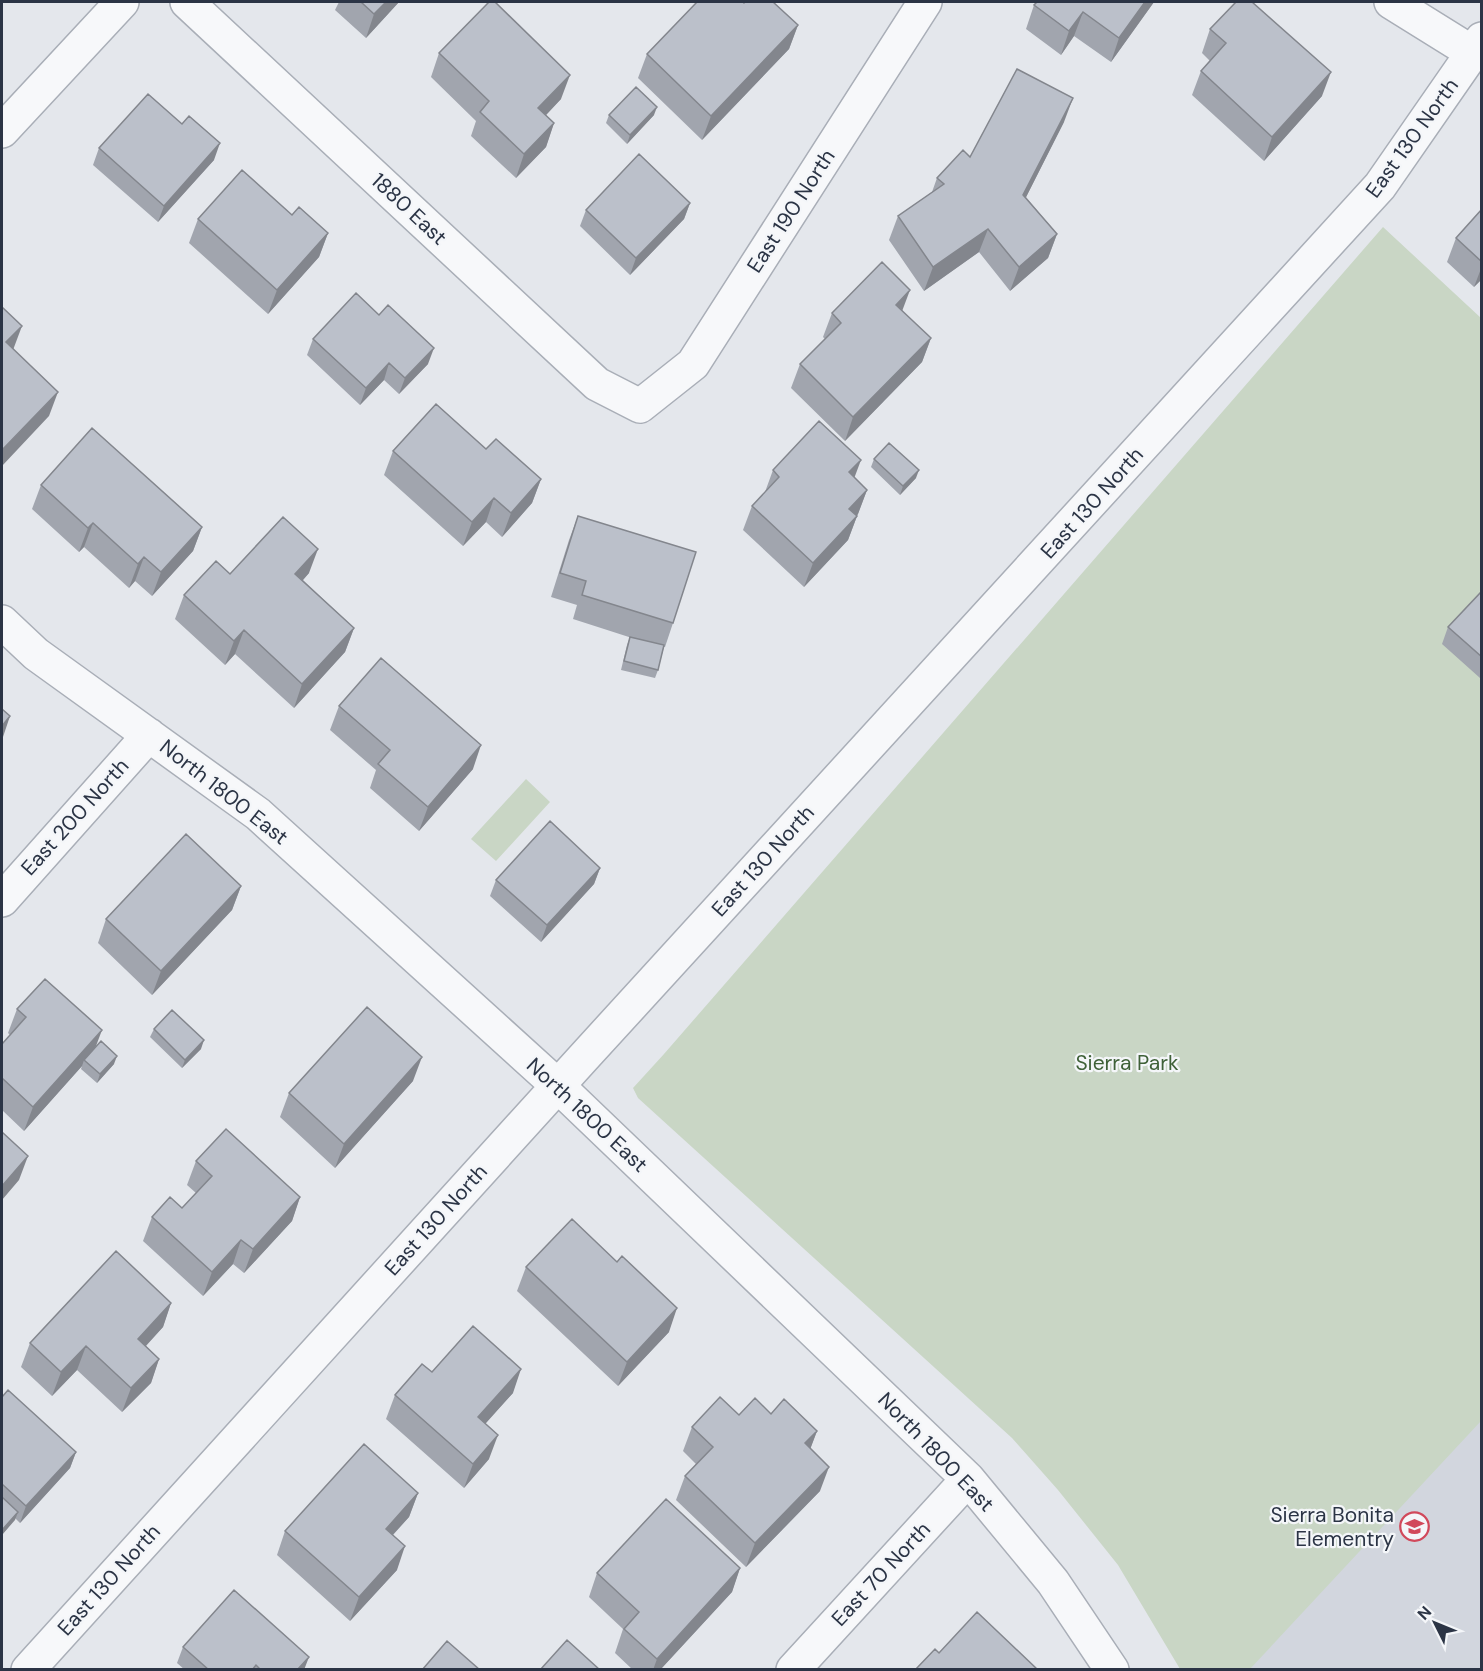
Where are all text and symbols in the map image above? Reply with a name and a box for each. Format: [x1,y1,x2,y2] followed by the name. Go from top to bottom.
[1359,73,1465,203] street label: East 130 North
[741,144,841,278] street label: East 190 North
[365,167,453,251] street label: 1880 East
[1034,441,1150,565] street label: East 130 North
[154,733,294,851] street label: North 1800 East
[15,752,135,882] street label: East 200 North
[705,799,821,923] street label: East 130 North
[1075,1049,1179,1077] park label: Sierra Park
[520,1052,654,1178] street label: North 1800 East
[378,1158,494,1282] street label: East 130 North
[872,1386,1000,1518] street label: North 1800 East
[1270,1501,1394,1553] place label: Sierra Bonita Elementry
[1399,1511,1431,1543] school or university icon: Sierra Bonita Elementry
[825,1516,937,1632] street label: East 70 North
[51,1518,167,1642] street label: East 130 North
[1405,1593,1465,1653] north arrow
[1413,1602,1436,1625] text: N

